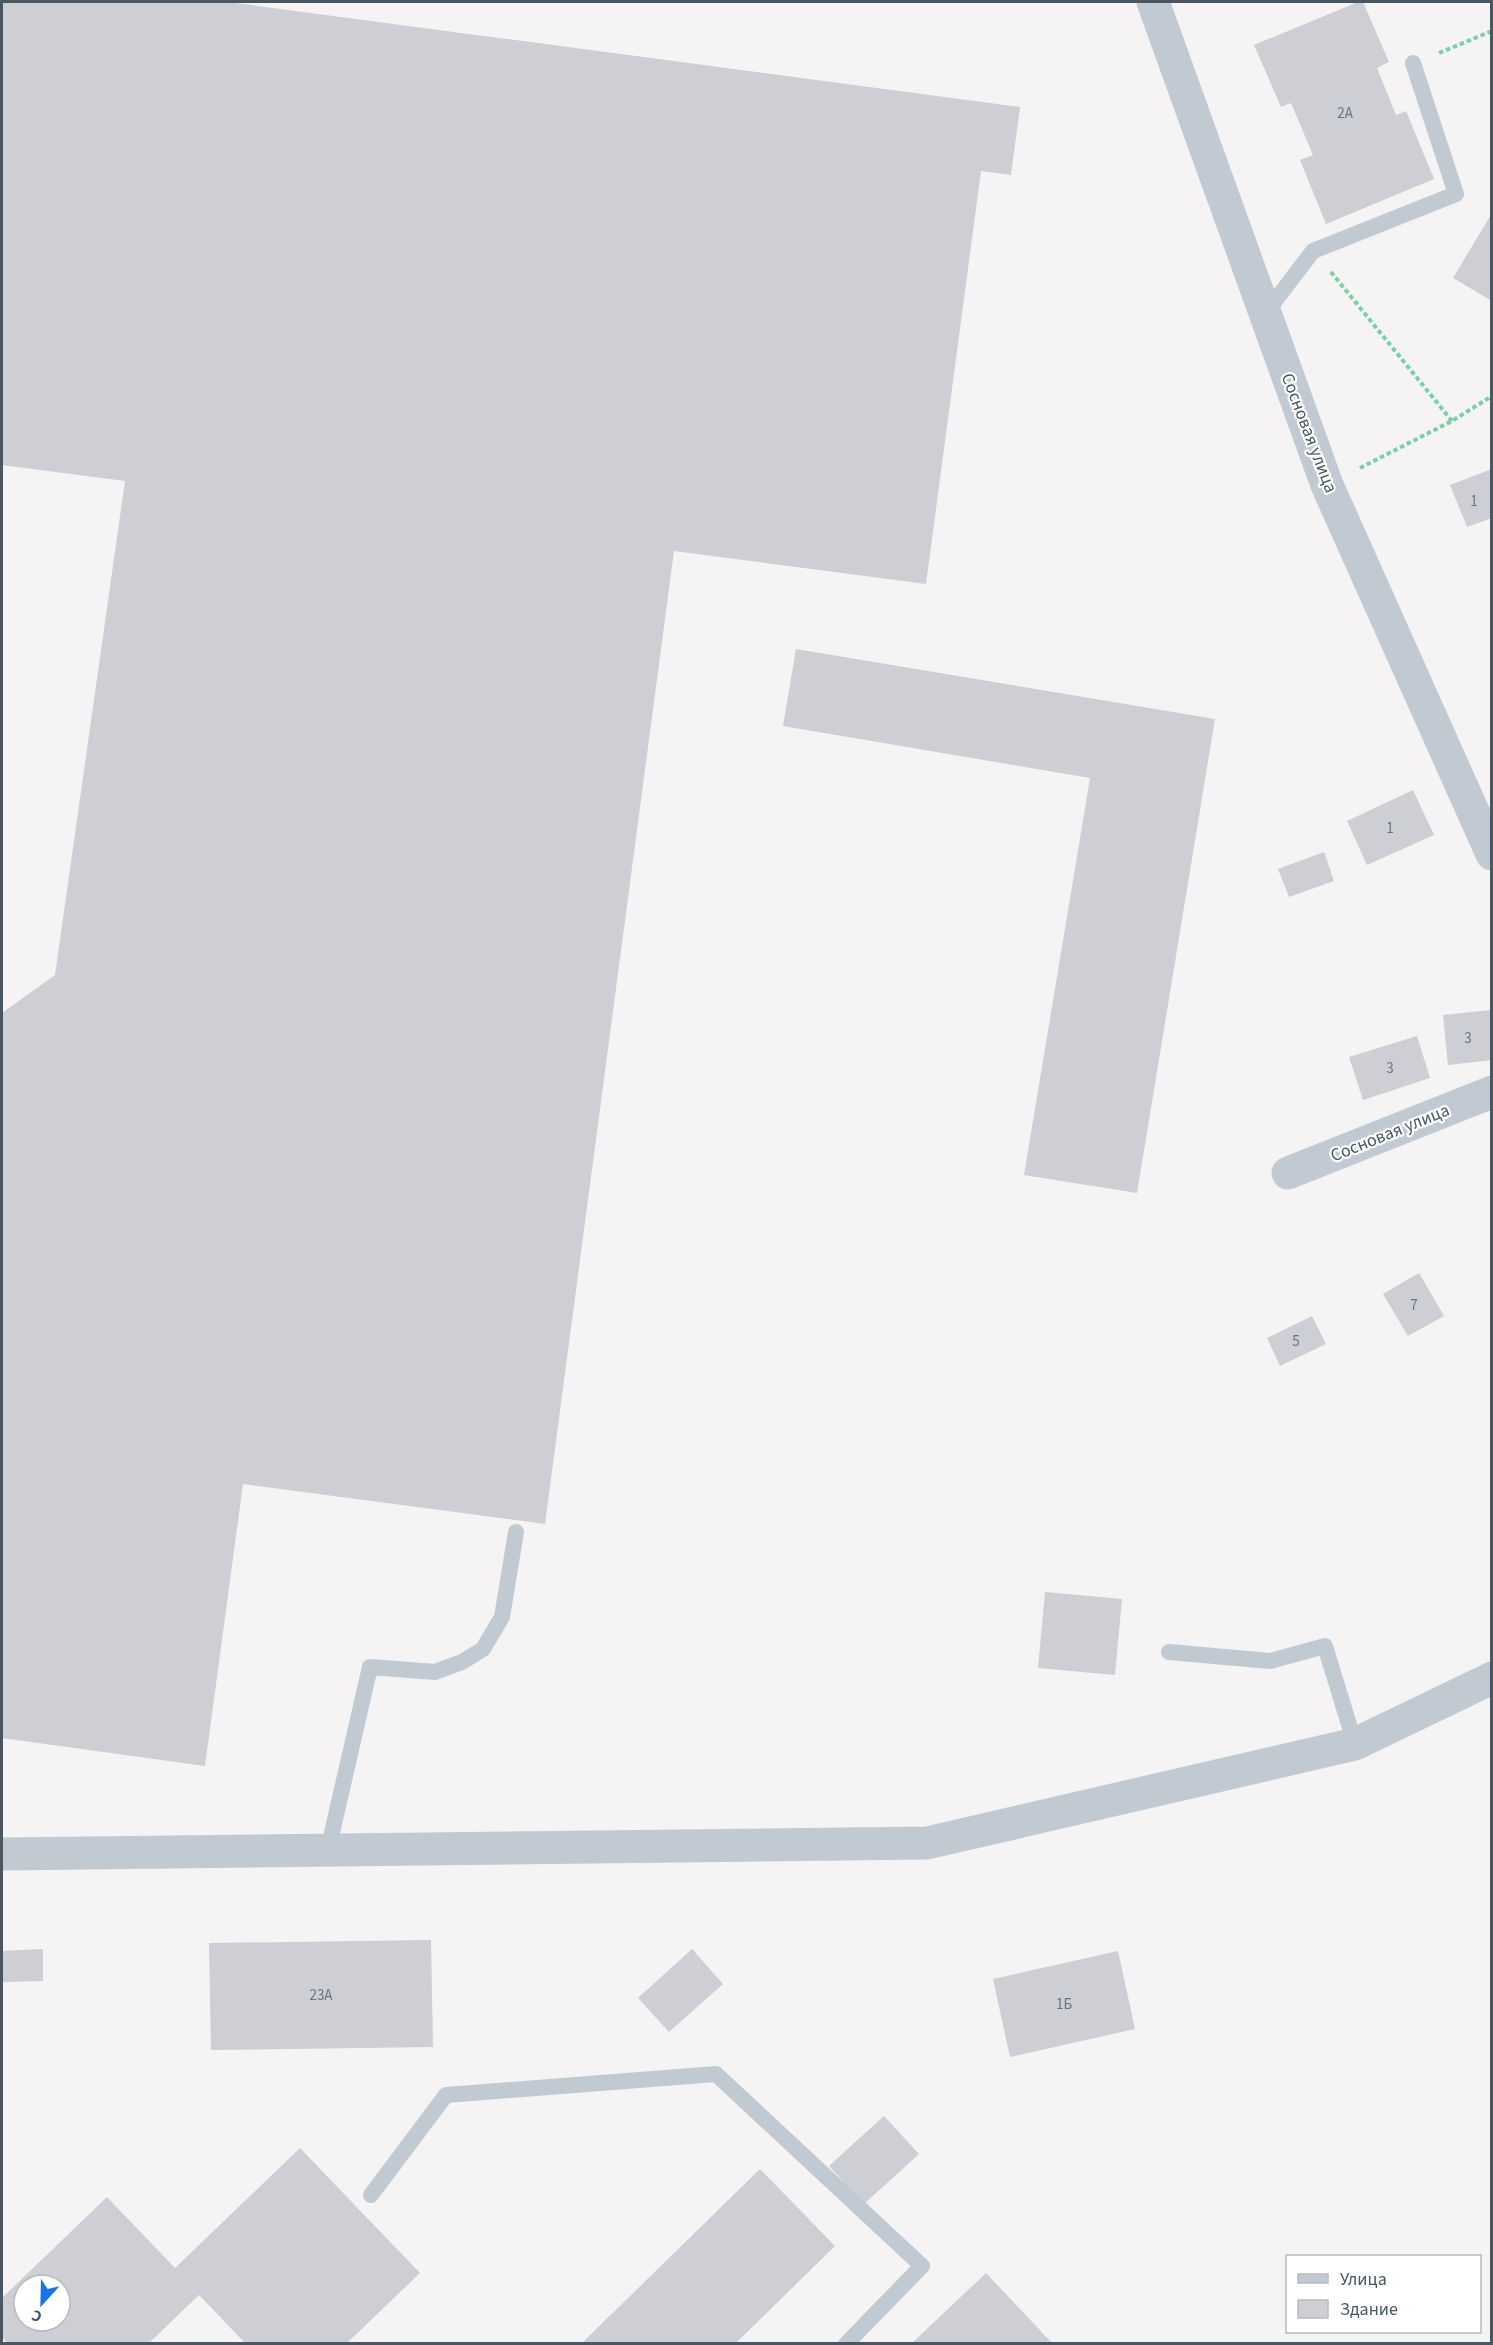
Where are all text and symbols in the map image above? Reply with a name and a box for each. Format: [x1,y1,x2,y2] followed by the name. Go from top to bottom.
[1337,103,1354,124] house number: 2А
[1275,370,1343,496] street label: Сосновая улица
[1470,491,1478,512] house number: 1
[1386,818,1394,839] house number: 1
[1464,1028,1472,1049] house number: 3
[1386,1058,1394,1079] house number: 3
[1327,1098,1453,1168] street label: Сосновая улица
[1410,1295,1418,1316] house number: 7
[1292,1331,1300,1352] house number: 5
[309,1985,333,2006] house number: 23А
[1056,1994,1072,2015] house number: 1Б
[1286,2255,1481,2333] legend
[1340,2267,1387,2292] text: Улица
[12,2273,72,2333] north arrow
[1340,2297,1398,2322] text: Здание
[28,2304,45,2328] text: С

